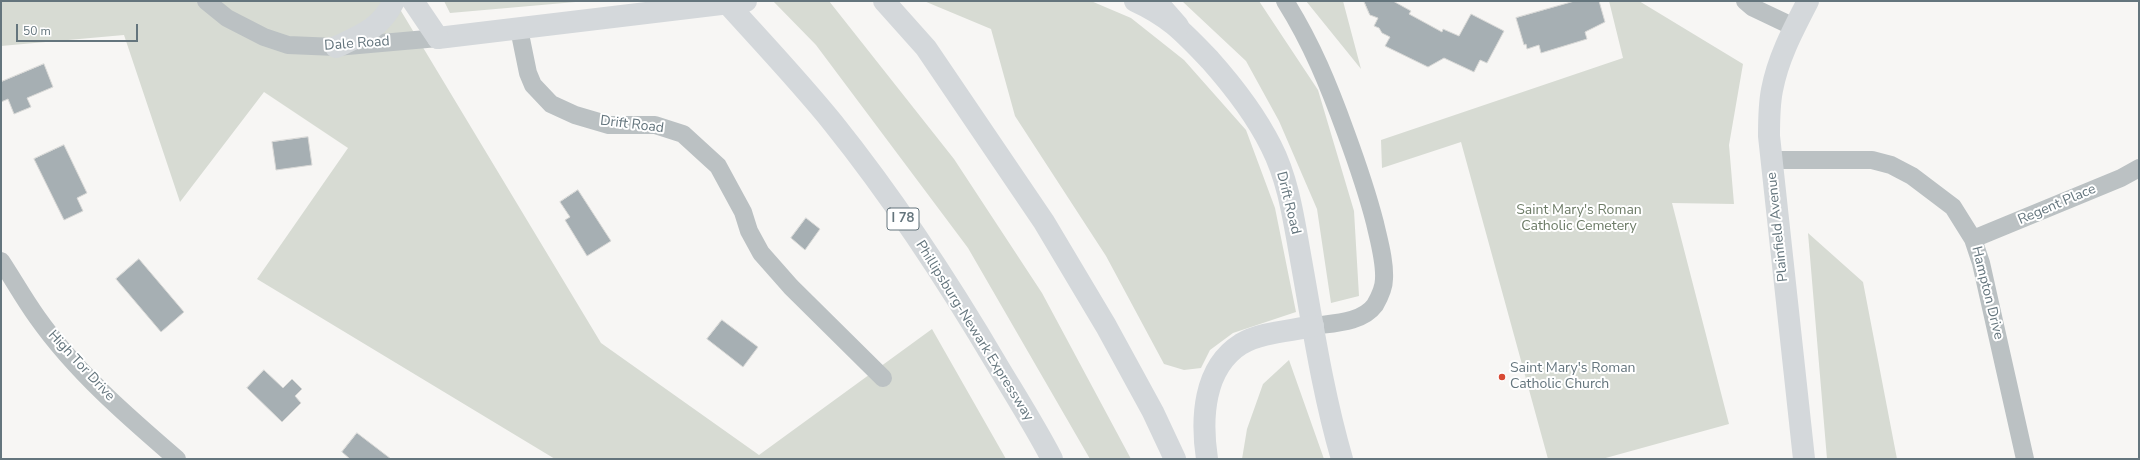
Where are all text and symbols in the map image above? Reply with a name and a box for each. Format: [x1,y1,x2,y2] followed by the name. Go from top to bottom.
[18,16,140,42] scale bar
[23,23,51,39] text: 50 m
[324,33,390,55] street label: Dale Road
[599,113,665,137] street label: Drift Road
[1272,170,1304,236] street label: Drift Road
[1764,171,1792,283] street label: Plainfield Avenue
[2016,181,2098,229] street label: Regent Place
[1516,203,1642,236] park label: Saint Mary's Roman Catholic Cemetery
[887,208,919,230] road number: I 78
[911,238,1037,424] street label: Phillipsburg-Newark Expressway
[1967,245,2007,341] street label: Hampton Drive
[44,327,118,405] street label: High Tor Drive
[1510,361,1636,394] place label: Saint Mary's Roman Catholic Church
[1497,372,1507,382] marker: Saint Mary's Roman Catholic Church

